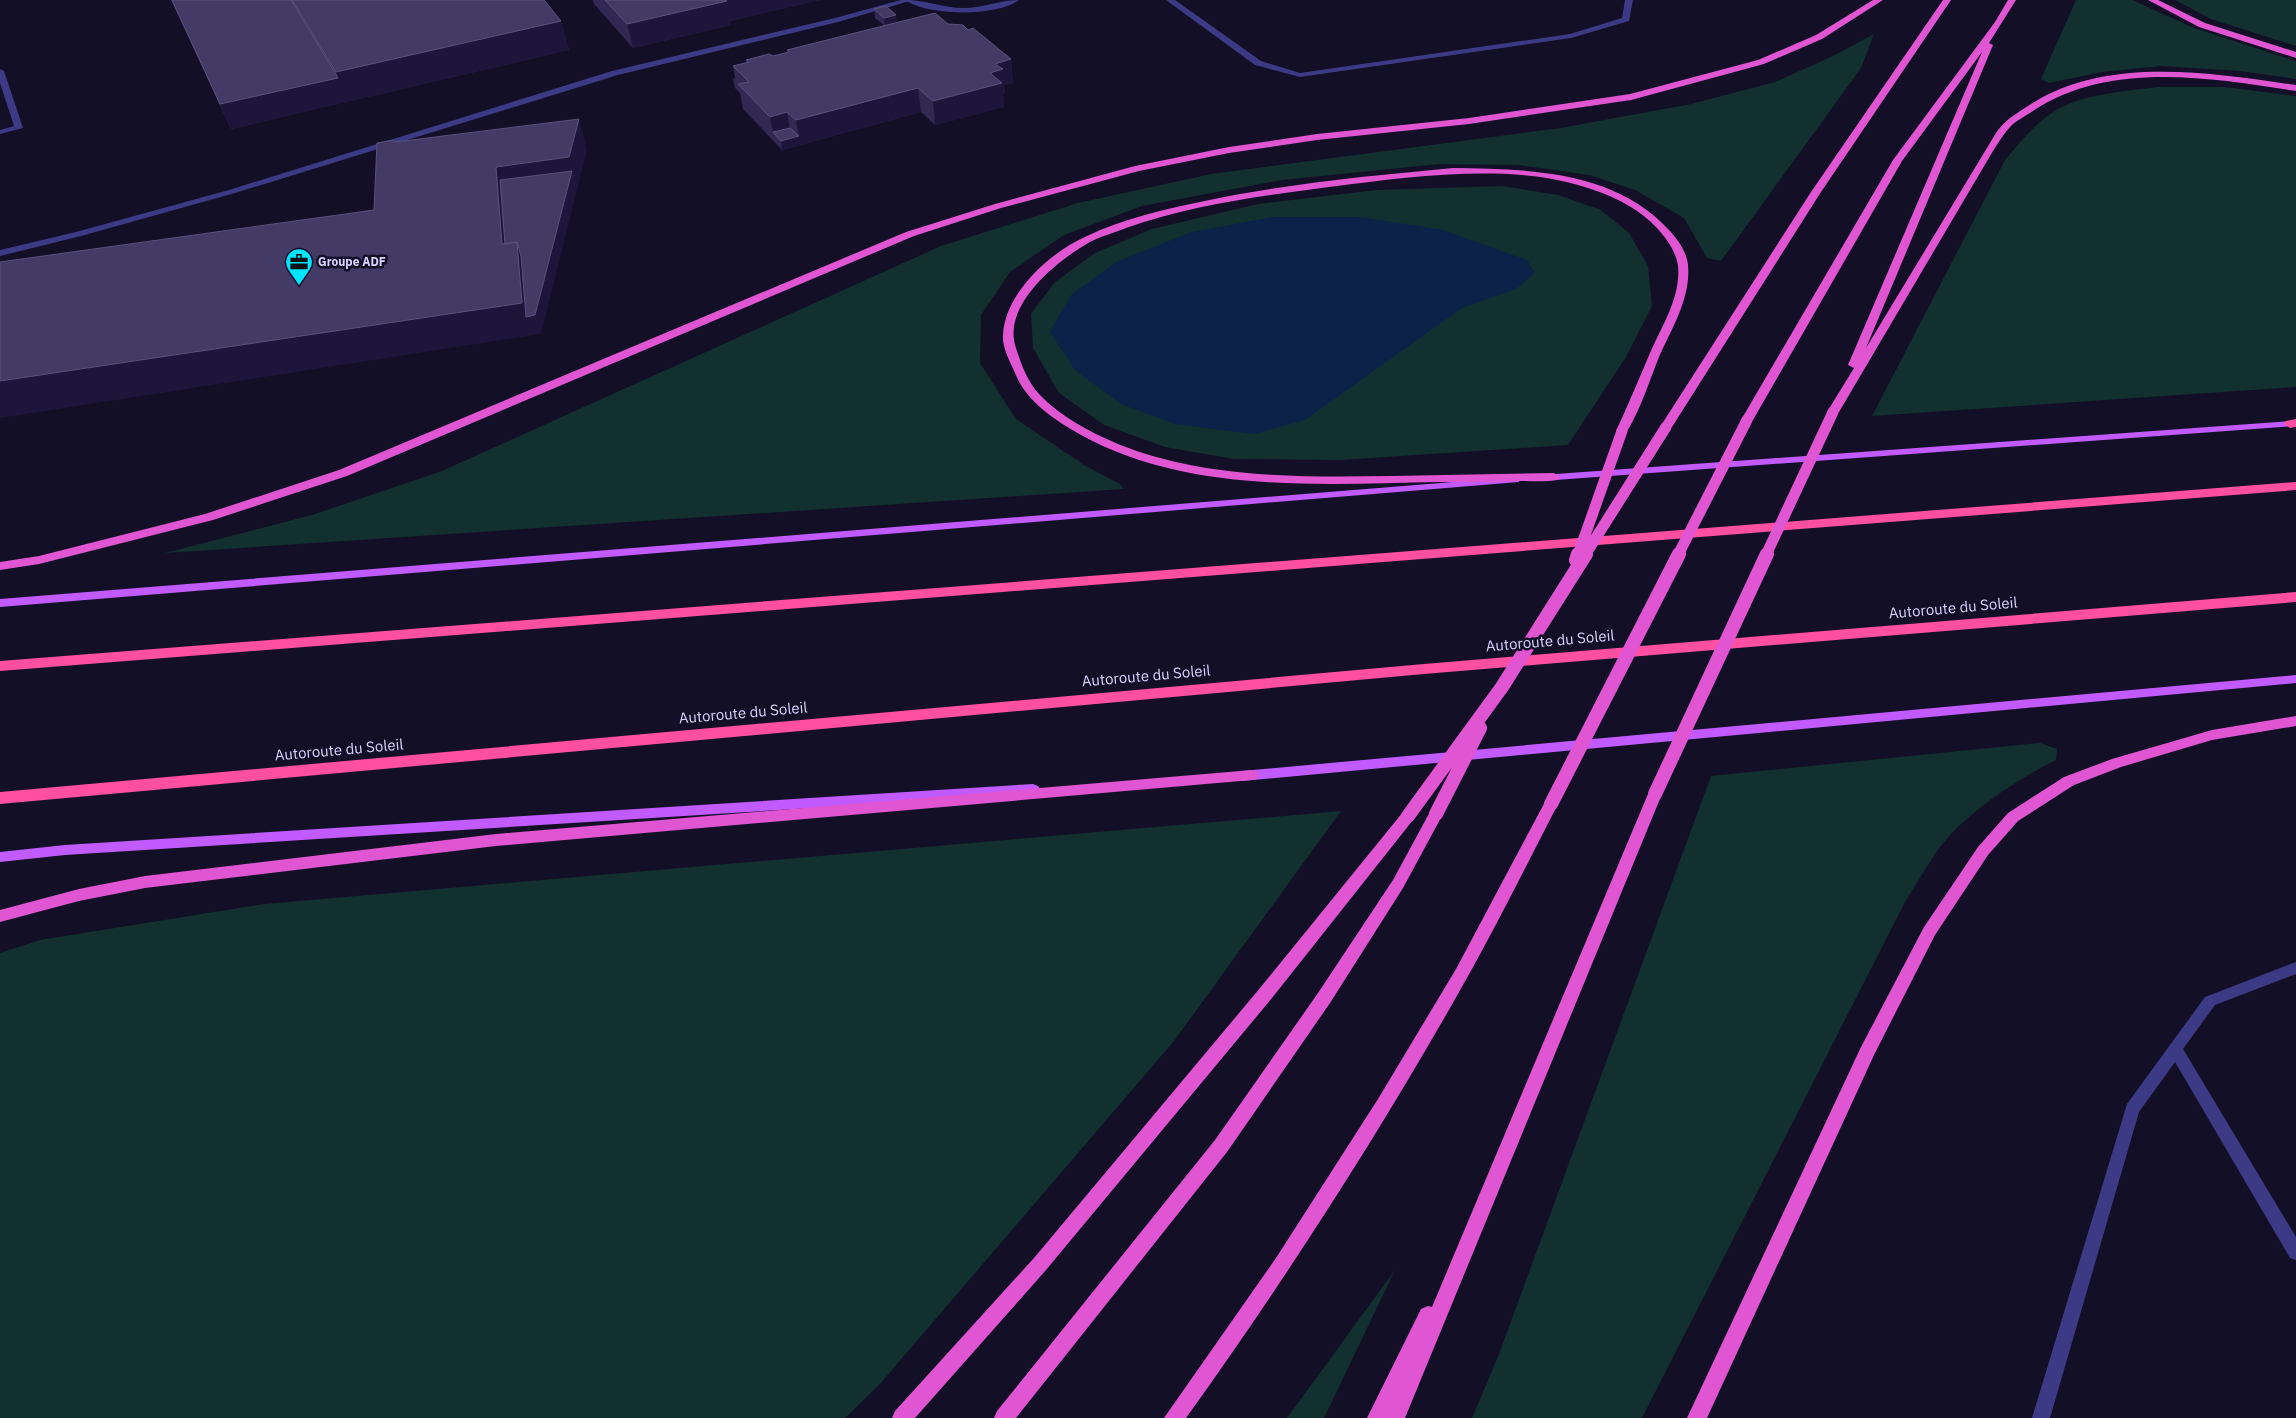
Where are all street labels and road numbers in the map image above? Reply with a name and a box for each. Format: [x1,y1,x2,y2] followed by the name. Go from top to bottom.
[1888,592,2018,623] street label: Autoroute du Soleil
[1485,625,1615,656] street label: Autoroute du Soleil
[1081,660,1211,691] street label: Autoroute du Soleil
[678,697,808,728] street label: Autoroute du Soleil
[274,734,404,765] street label: Autoroute du Soleil

